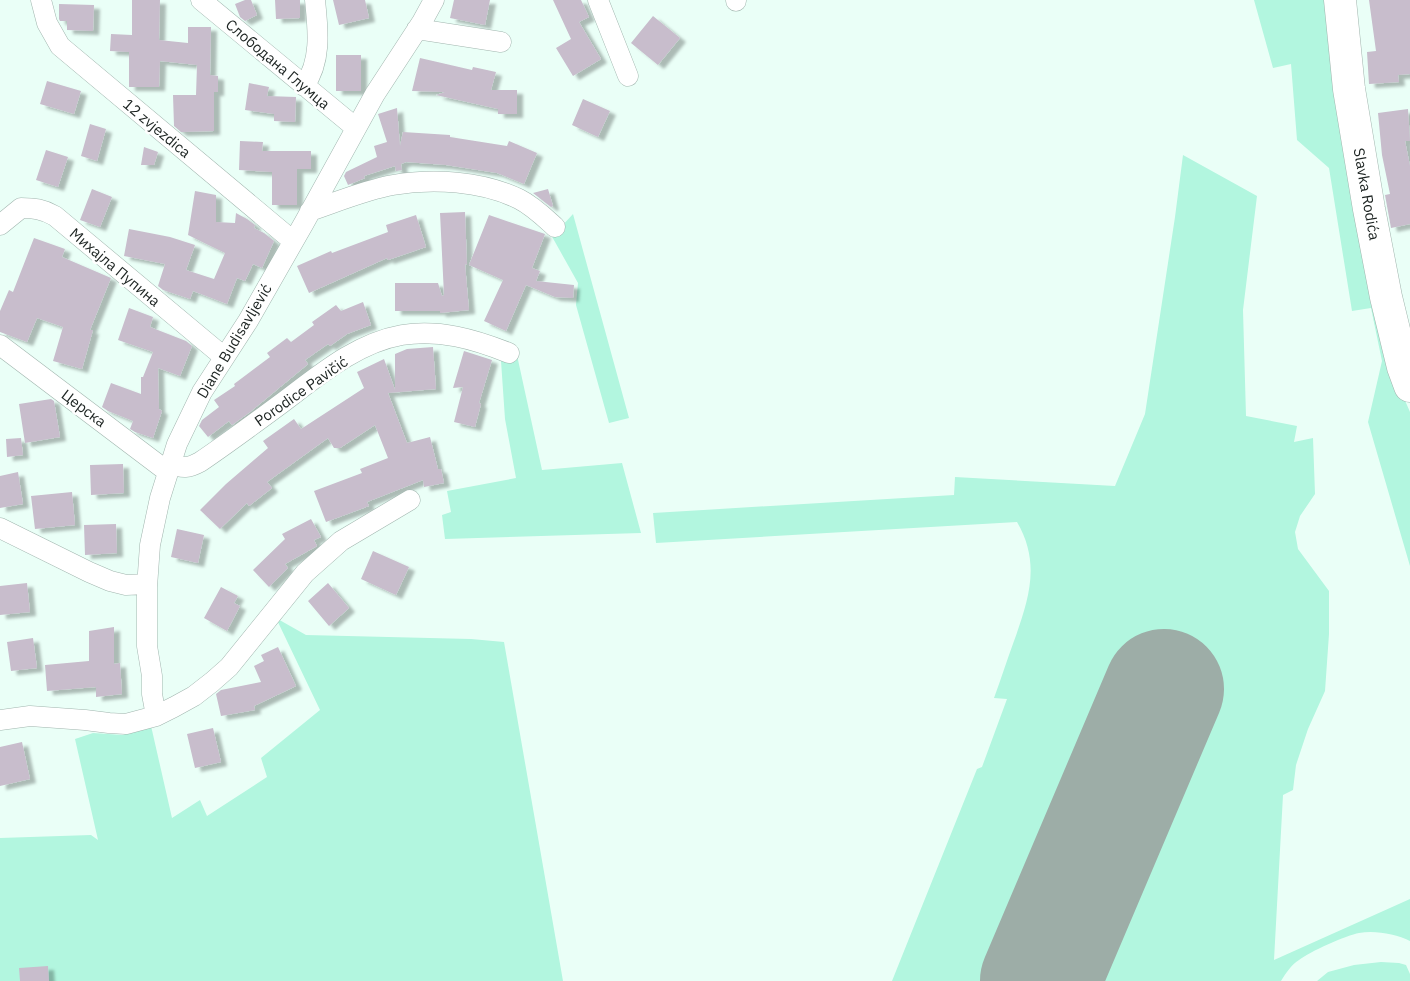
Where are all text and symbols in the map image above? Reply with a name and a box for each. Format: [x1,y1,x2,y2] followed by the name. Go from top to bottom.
[222,15,334,113] street label: Слободана Глумца
[119,94,195,162] street label: 12 zvjezdica
[1350,146,1384,242] street label: Slavka Rodića
[66,224,164,310] street label: Михајла Пупина
[192,280,276,402] street label: Diane Budisavljević
[251,352,352,430] street label: Porodice Pavičić
[58,385,110,431] street label: Церска

